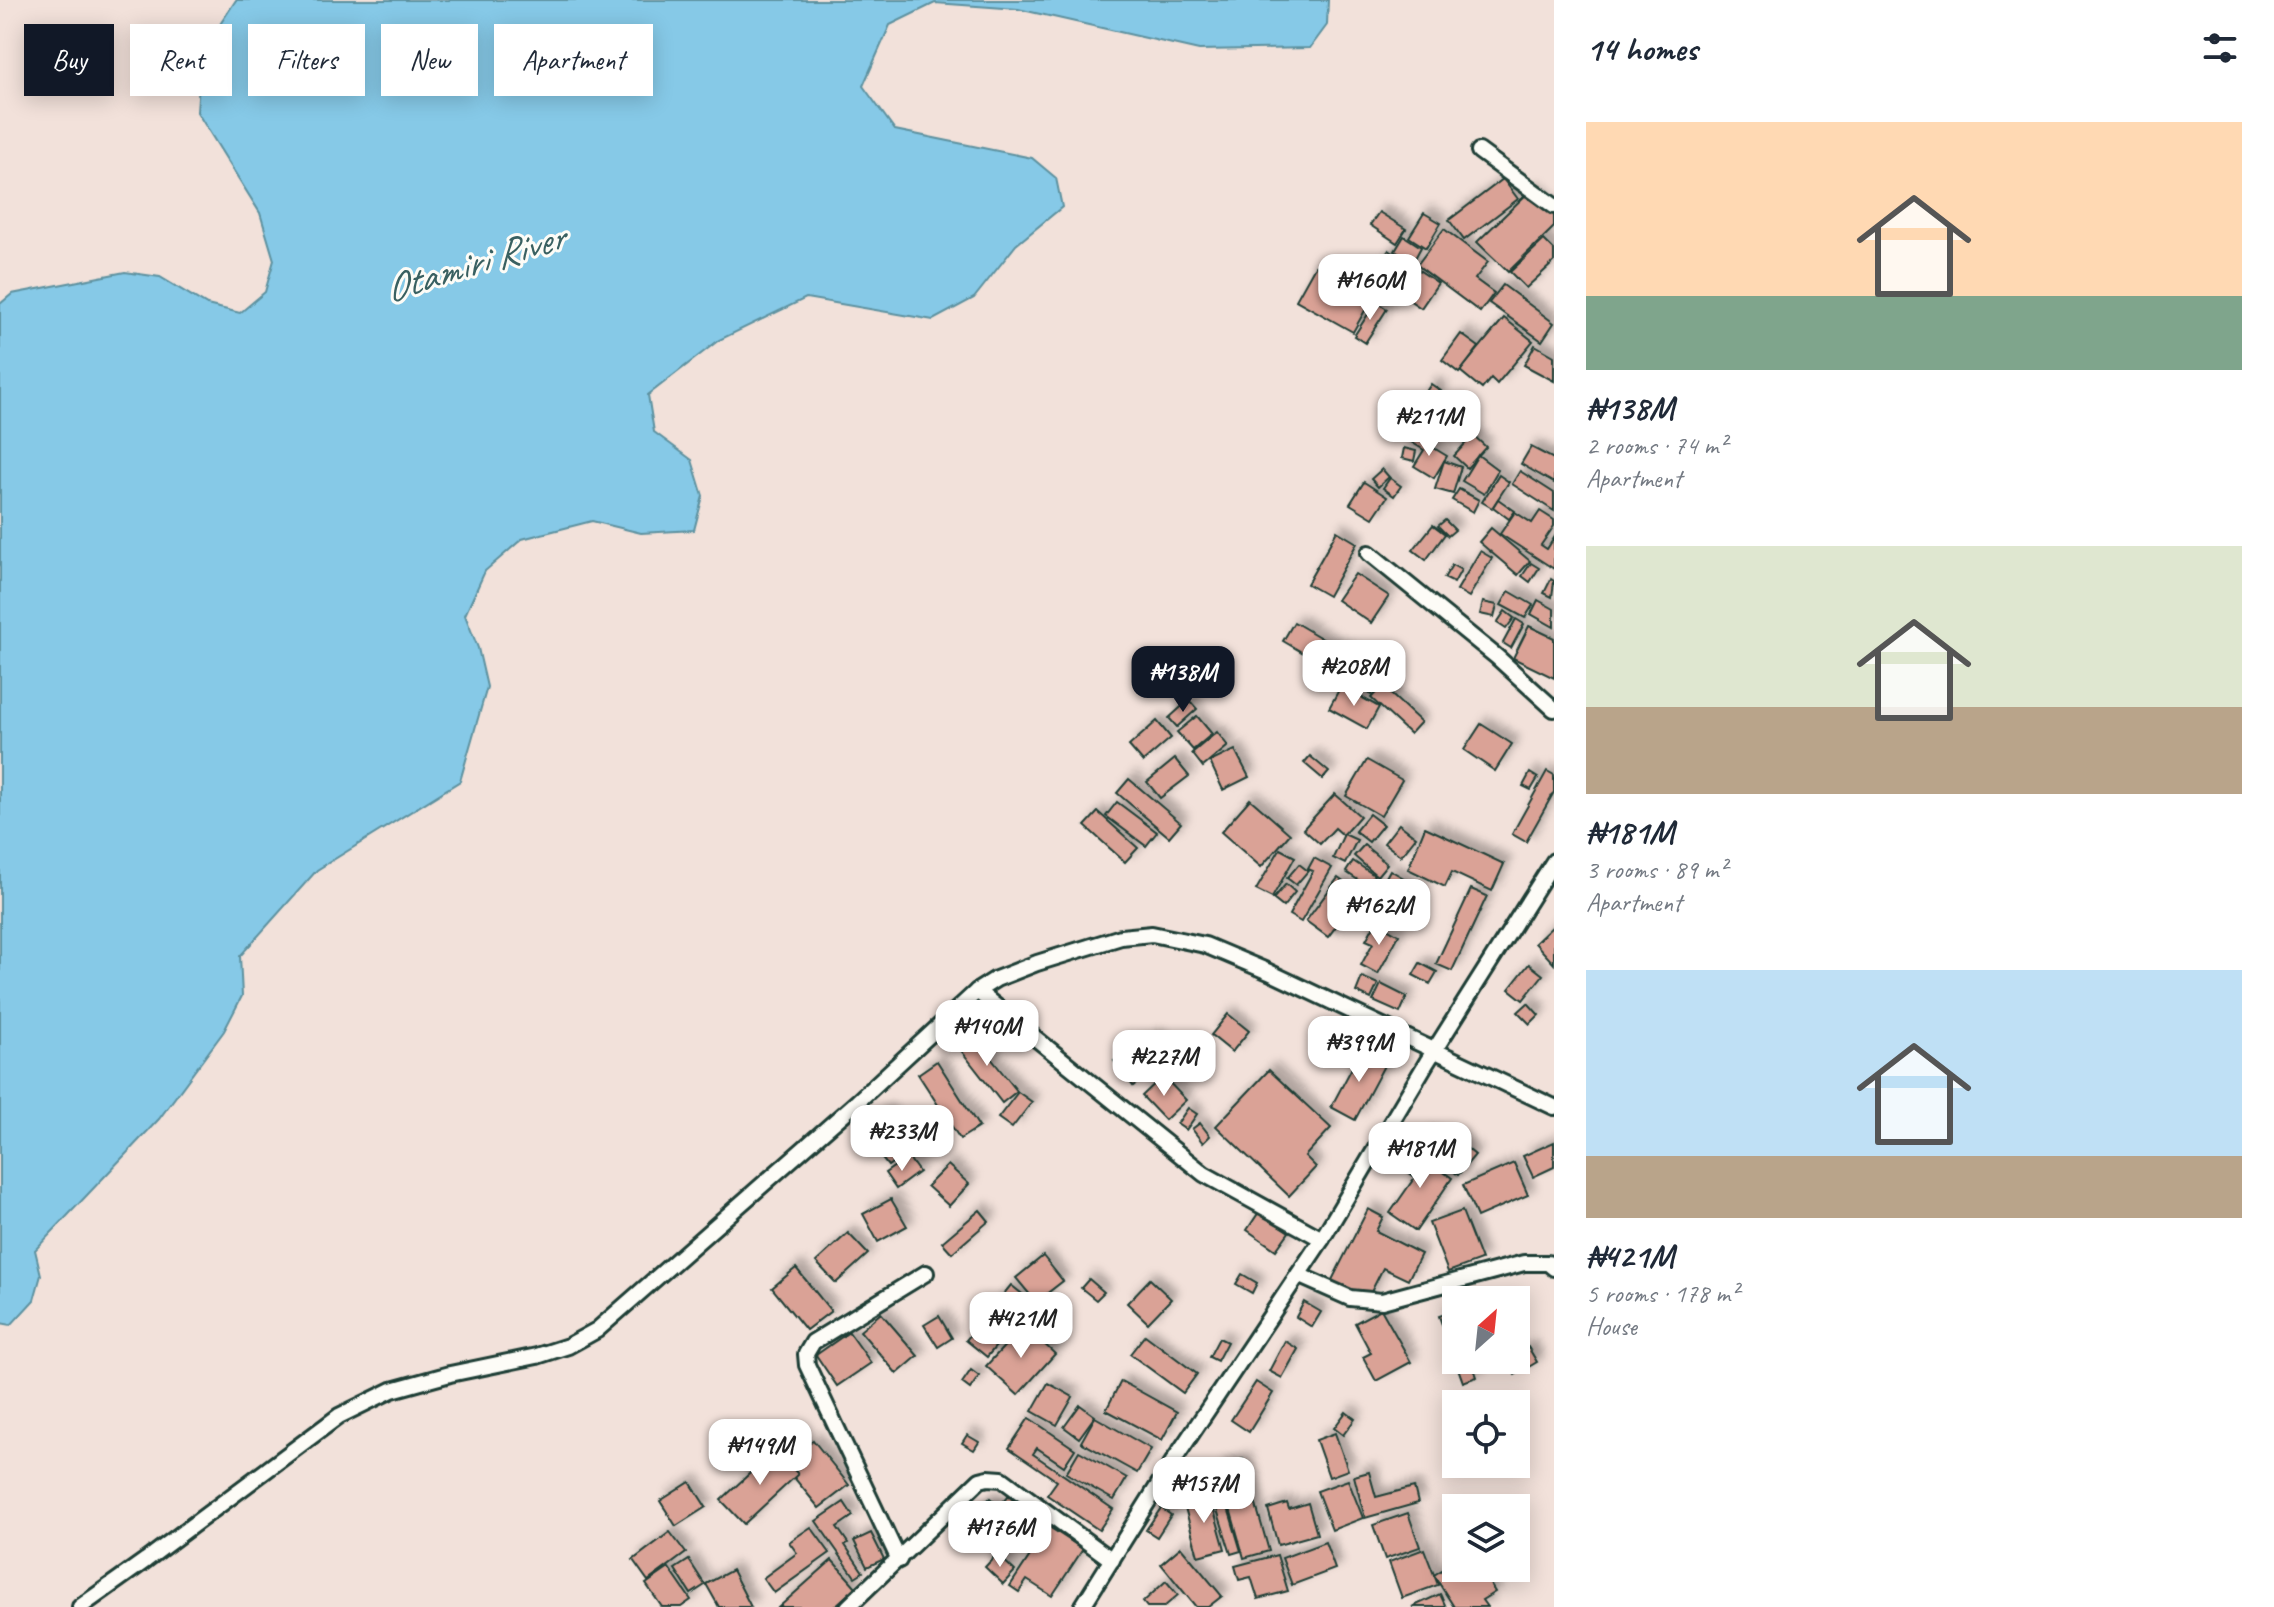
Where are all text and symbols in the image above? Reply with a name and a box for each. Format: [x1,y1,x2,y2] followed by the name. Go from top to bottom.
[24,24,114,96] chip: Buy
[130,24,232,96] chip: Rent
[248,24,365,96] chip: Filters
[381,24,478,96] chip: New
[494,24,653,96] chip: Apartment
[2198,26,2242,70] icon: filters
[1586,27,1697,70] text: 14 homes
[1842,174,1986,318] icon: home
[378,210,575,314] water label: Otamiri River
[1314,254,1426,322] pin: ₦160M
[1336,263,1404,296] text: ₦160M
[1586,386,1673,429] text: ₦138M
[1373,390,1485,458] pin: ₦211M
[1396,399,1462,432] text: ₦211M
[1586,429,1727,462] text: 2 rooms · 74 m²
[1586,462,1682,495] text: Apartment
[1842,598,1986,742] icon: home
[1298,640,1410,708] pin: ₦208M
[1127,646,1239,714] pin: ₦138M
[1321,649,1387,682] text: ₦208M
[1150,655,1216,688] text: ₦138M
[1586,810,1673,853] text: ₦181M
[1586,853,1727,886] text: 3 rooms · 89 m²
[1323,879,1435,947] pin: ₦162M
[1586,886,1682,919] text: Apartment
[1345,888,1413,921] text: ₦162M
[931,1000,1043,1068] pin: ₦140M
[954,1009,1020,1042] text: ₦140M
[1303,1016,1415,1084] pin: ₦399M
[1842,1022,1986,1166] icon: home
[1326,1025,1392,1058] text: ₦399M
[1108,1030,1220,1098] pin: ₦227M
[1131,1039,1197,1072] text: ₦227M
[846,1105,958,1173] pin: ₦233M
[869,1114,935,1147] text: ₦233M
[1364,1122,1476,1190] pin: ₦181M
[1387,1131,1453,1164] text: ₦181M
[1586,1234,1673,1277] text: ₦421M
[1586,1277,1738,1310] text: 5 rooms · 178 m²
[1442,1286,1530,1374] north arrow
[1442,1286,1530,1582] map controls
[965,1292,1077,1360] pin: ₦421M
[988,1301,1054,1334] text: ₦421M
[1586,1310,1637,1343] text: House
[1442,1390,1530,1478] button: locate
[704,1419,816,1487] pin: ₦149M
[727,1428,793,1461] text: ₦149M
[1148,1457,1260,1525] pin: ₦157M
[1171,1466,1237,1499] text: ₦157M
[1442,1494,1530,1582] button: layers
[944,1501,1056,1569] pin: ₦176M
[966,1510,1034,1543] text: ₦176M

